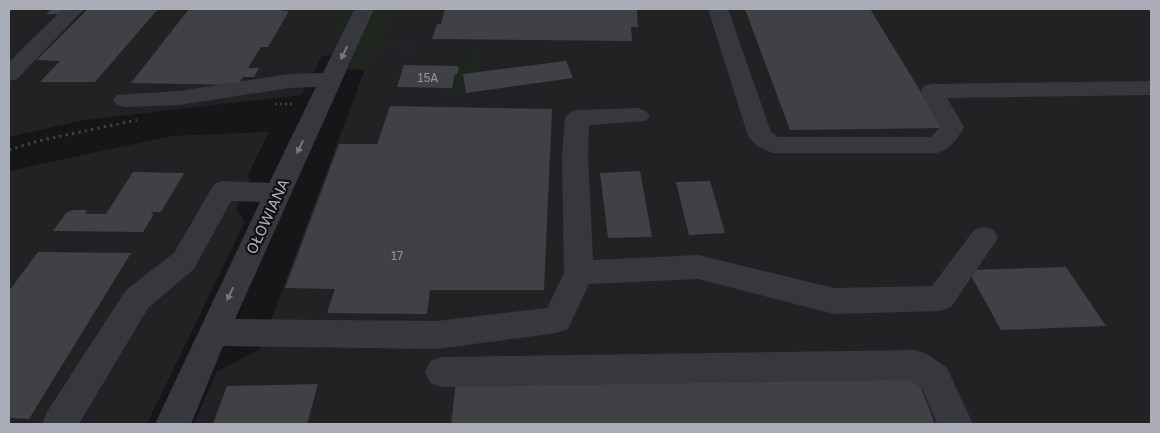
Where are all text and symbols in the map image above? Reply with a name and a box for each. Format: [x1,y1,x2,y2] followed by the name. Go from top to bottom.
[339,46,347,60] one-way arrow
[418,70,438,85] house number: 15A
[296,140,304,154] one-way arrow
[242,176,292,256] street label: OŁOWIANA
[391,248,403,263] house number: 17
[226,287,234,301] one-way arrow

